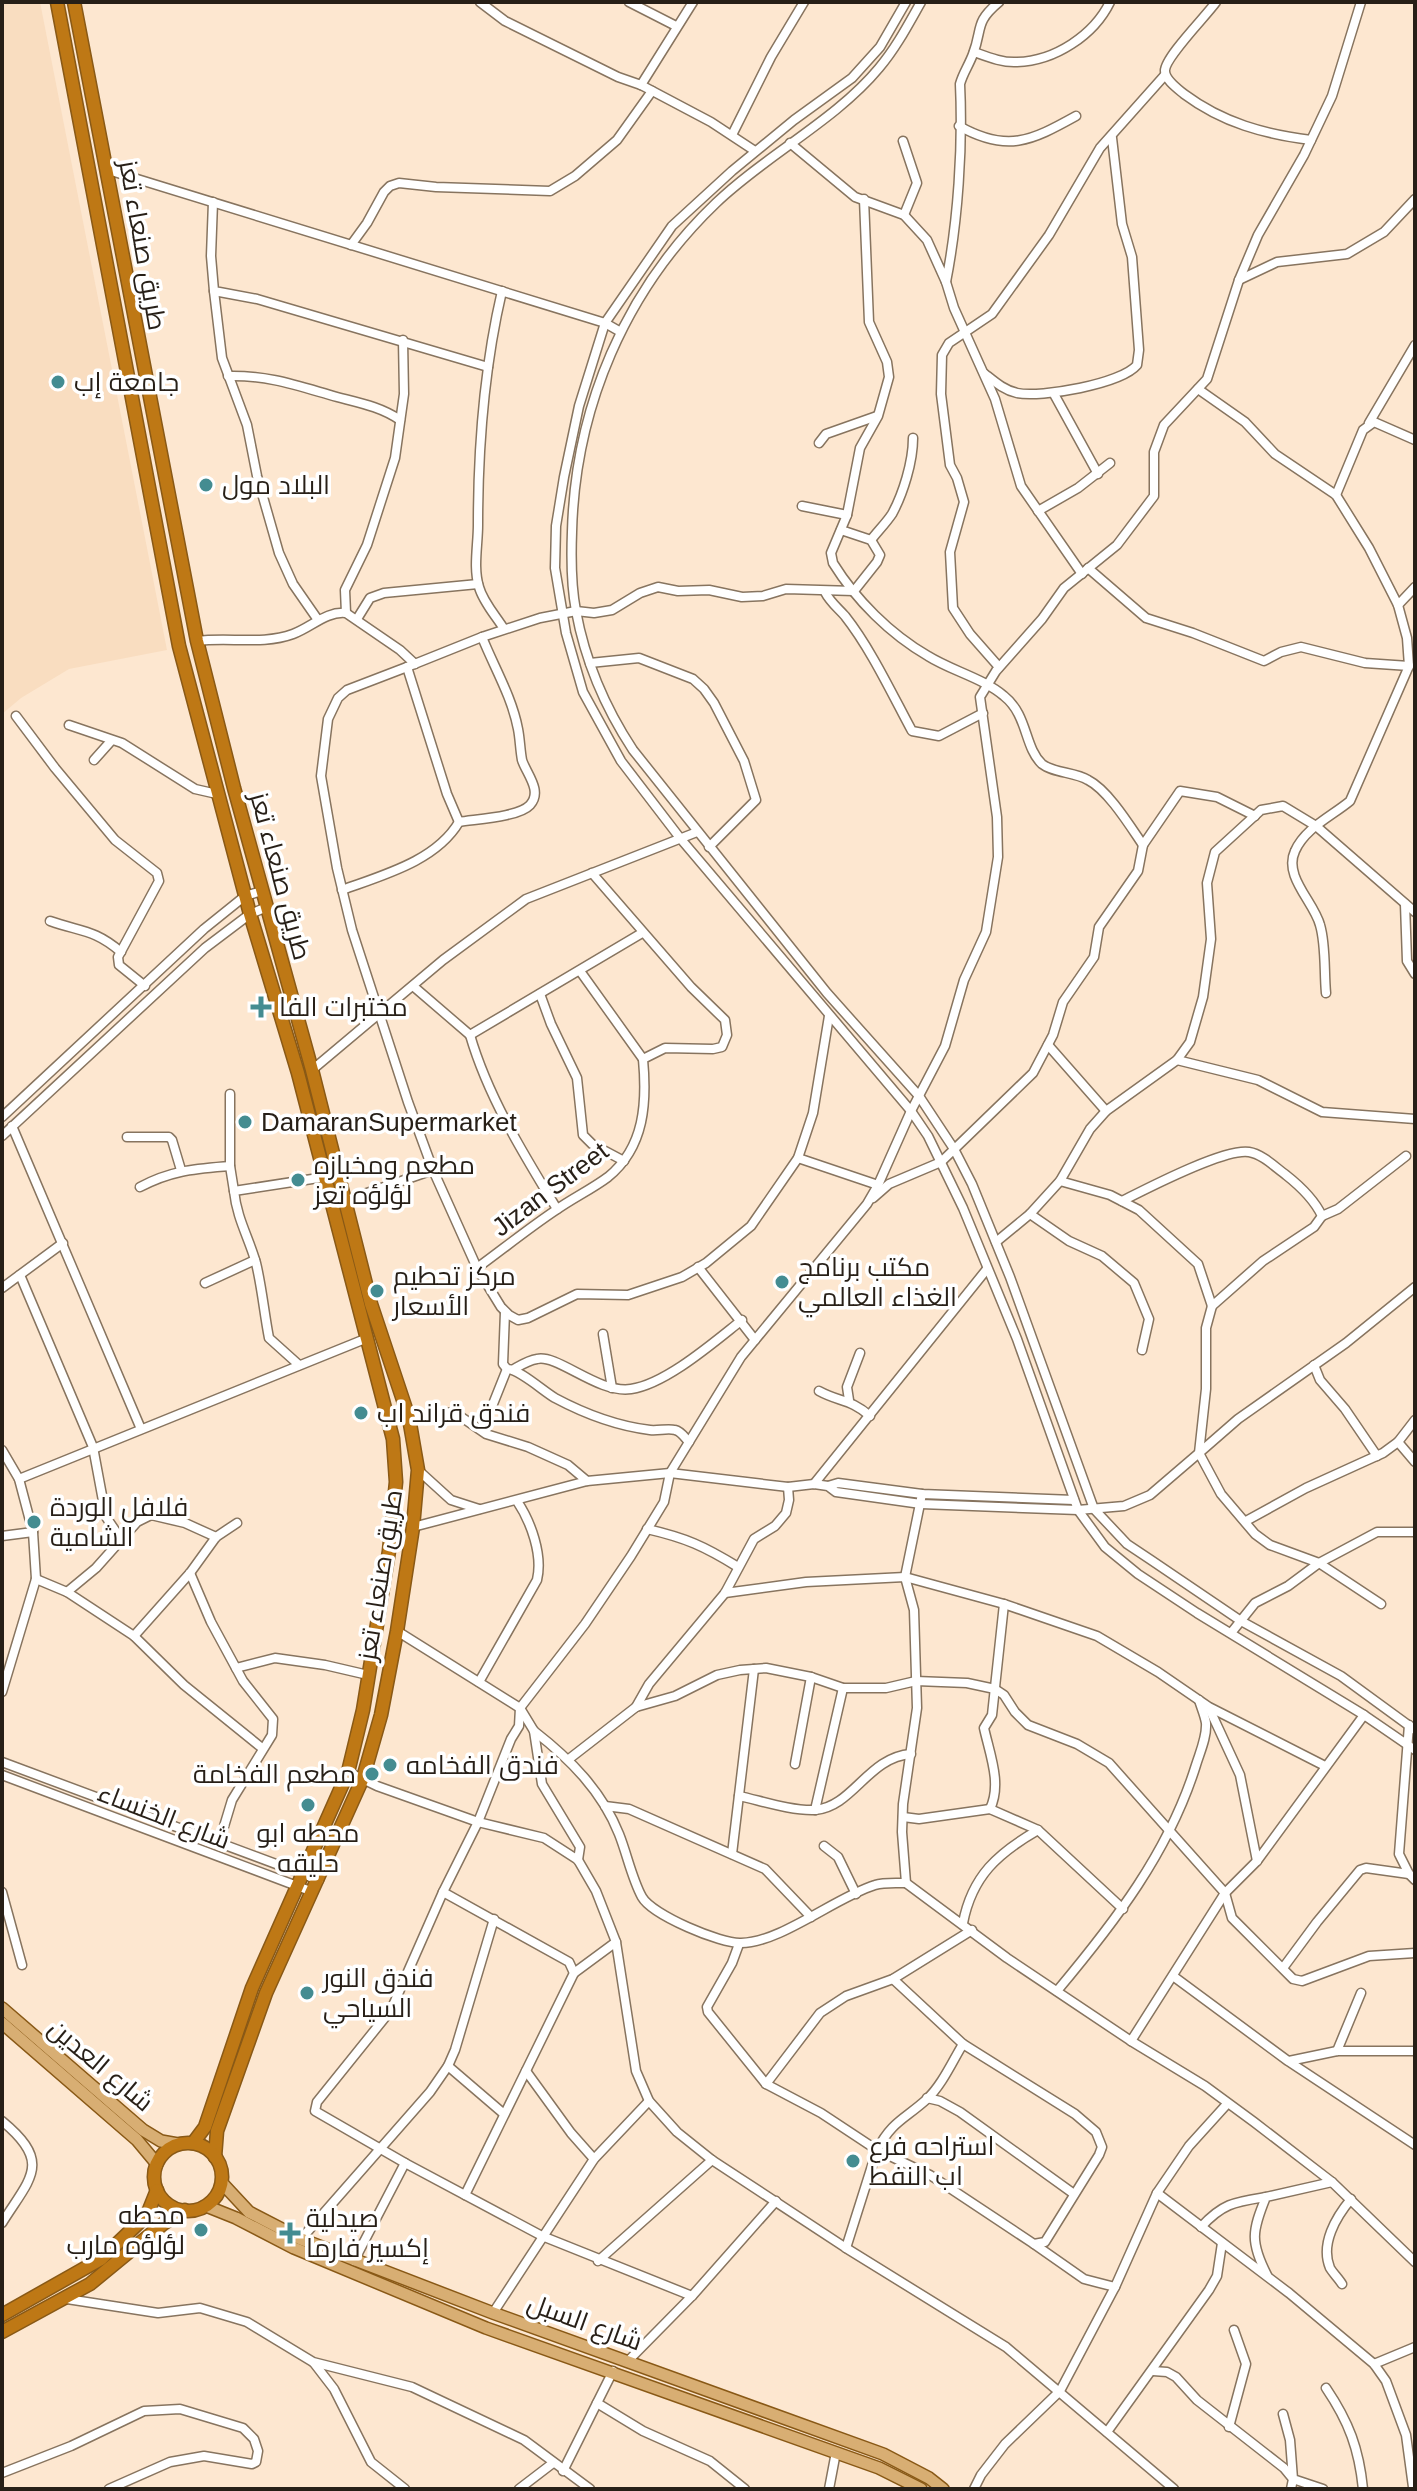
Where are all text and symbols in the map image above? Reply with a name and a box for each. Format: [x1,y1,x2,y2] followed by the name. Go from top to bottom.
[112,156,173,333] street label: طريق صنعاء تعز
[74,367,179,399] place label: جامعة إب
[49,373,67,391] marker: جامعة إب
[222,470,330,500] place label: البلاد مول
[197,476,215,494] marker: البلاد مول
[243,787,318,963] street label: طريق صنعاء تعز
[279,992,408,1022] place label: مختبرات الفا
[250,996,272,1018] marker: مختبرات الفا
[261,1107,518,1137] place label: DamaranSupermarket
[236,1113,254,1131] marker: DamaranSupermarket
[486,1135,614,1242] street label: Jizan Street
[312,1150,475,1210] place label: مطعم ومخبازه لؤلؤه تعز
[289,1171,307,1189] marker: مطعم ومخبازه لؤلؤه تعز
[798,1252,957,1318] place label: مكتب برنامج الغذاء العالمي
[391,1261,516,1321] place label: مركز تحطيم الأسعار
[773,1273,791,1291] marker: مكتب برنامج الغذاء العالمي
[368,1282,386,1300] marker: مركز تحطيم الأسعار
[377,1398,530,1429] place label: فندق قراند اب
[352,1404,370,1422] marker: فندق قراند اب
[351,1487,409,1665] street label: طريق صنعاء تعز
[50,1492,188,1552] place label: فلافل الوردة الشامية
[25,1513,43,1531] marker: فلافل الوردة الشامية
[406,1750,559,1781] place label: فندق الفخامه
[381,1756,399,1774] marker: فندق الفخامه
[193,1759,356,1792] place label: مطعم الفخامة
[363,1765,381,1783] marker: مطعم الفخامة
[93,1777,234,1857] street label: شارع الخنساء
[299,1796,317,1814] marker: محطه ابو حليقه
[256,1818,360,1878] place label: محطه ابو حليقه
[321,1963,434,2029] place label: فندق النور السياحي
[298,1984,316,2002] marker: فندق النور السياحي
[41,2013,159,2119] street label: شارع العدين
[869,2131,995,2191] place label: استراحه فرع اب النفط
[844,2152,862,2170] marker: استراحه فرع اب النفط
[66,2200,185,2260] place label: محطه لؤلؤه مارب
[306,2203,429,2265] place label: صيدلية إكسير فارما
[192,2221,210,2239] marker: محطه لؤلؤه مارب
[281,2224,299,2242] marker: صيدلية إكسير فارما
[523,2287,646,2358] street label: شارع السبل

